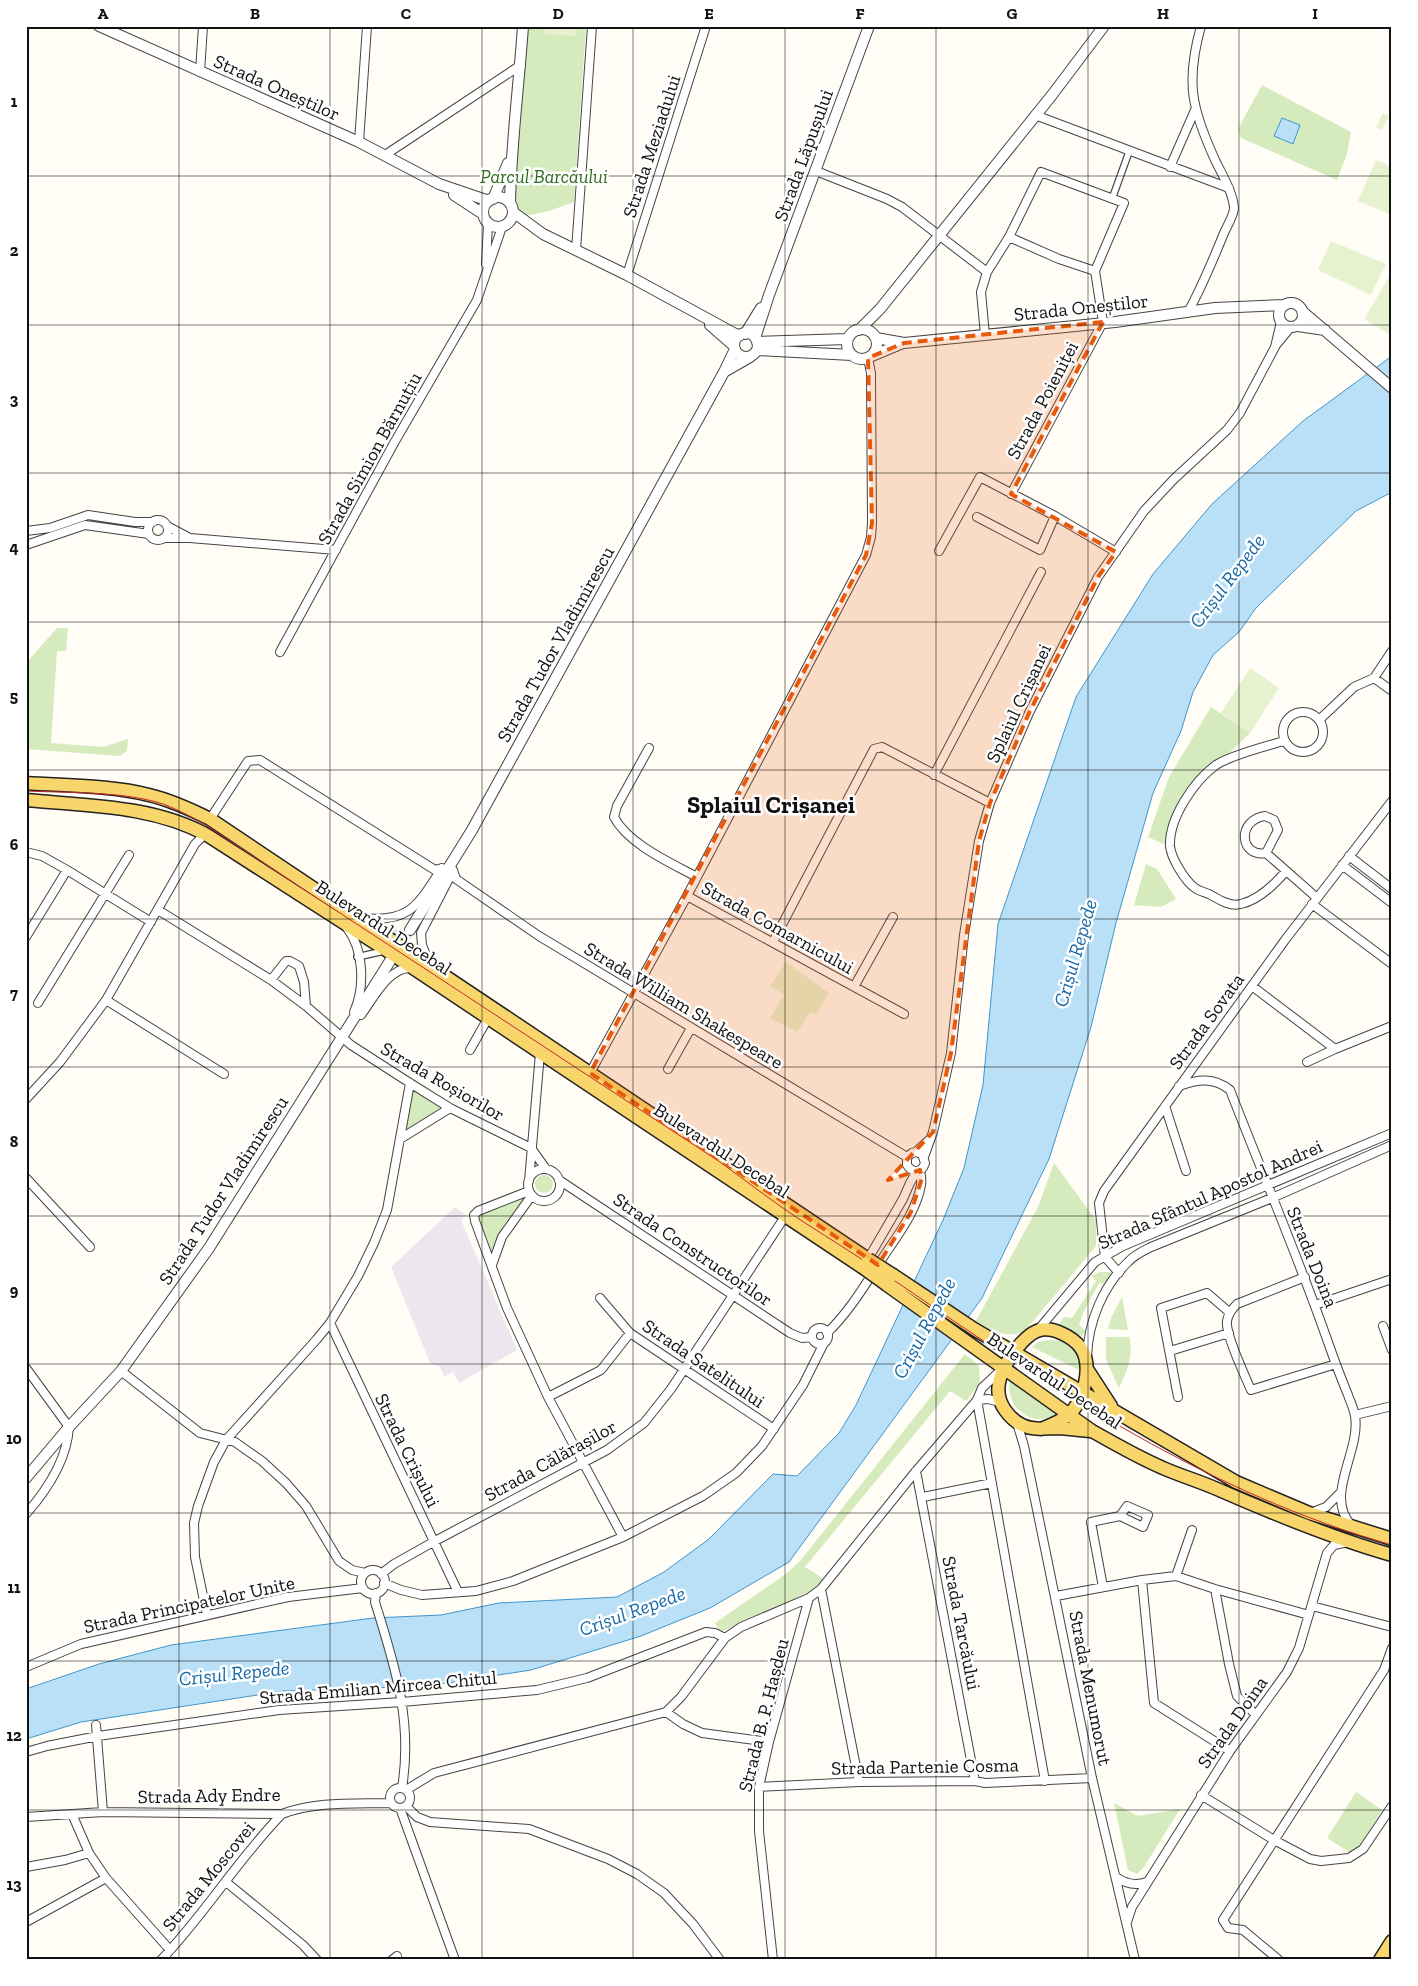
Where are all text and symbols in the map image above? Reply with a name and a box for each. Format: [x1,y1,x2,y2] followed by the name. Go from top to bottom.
[98,4,109,23] text: A
[250,4,260,23] text: B
[401,4,411,23] text: C
[552,4,564,23] text: D
[704,4,714,23] text: E
[855,4,865,23] text: F
[1007,4,1018,23] text: G
[1157,4,1169,23] text: H
[1312,4,1318,23] text: I
[210,49,343,126] street label: Strada Oneștilor
[618,72,685,221] street label: Strada Meziadului
[769,86,838,224] street label: Strada Lăpușului
[11,92,18,111] text: 1
[480,165,608,188] park label: Parcul Barcăului
[10,241,19,260] text: 2
[1013,289,1150,326] street label: Strada Oneștilor
[1002,337,1083,463] street label: Strada Poieniței
[312,368,427,548] street label: Strada Simion Bărnuțiu
[10,390,19,409] text: 3
[1184,529,1270,633] water label: Crișul Repede
[9,538,19,557] text: 4
[492,542,619,746] street label: Strada Tudor Vladimirescu
[981,640,1056,766] street label: Splaiul Crișanei
[10,687,18,706] text: 5
[687,790,855,819] district label: Splaiul Crișanei
[10,835,19,854] text: 6
[311,875,456,980] street label: Bulevardul Decebal
[698,876,858,979] street label: Strada Comarnicului
[1048,896,1102,1010] water label: Crișul Repede
[580,937,787,1074] street label: Strada William Shakespeare
[1164,969,1249,1074] street label: Strada Sovata
[10,984,18,1003] text: 7
[377,1037,509,1126] street label: Strada Roșiorilor
[154,1091,293,1289] street label: Strada Tudor Vladimirescu
[649,1098,794,1203] street label: Bulevardul Decebal
[10,1132,19,1151] text: 8
[1094,1134,1326,1254] street label: Strada Sfântul Apostol Andrei
[609,1188,777,1311] street label: Strada Constructorilor
[1282,1203,1343,1311] street label: Strada Doina
[887,1273,961,1383] water label: Crișul Repede
[10,1281,19,1300] text: 9
[638,1314,769,1413] street label: Strada Satelitului
[983,1327,1126,1434] street label: Bulevardul Decebal
[370,1390,445,1511] street label: Strada Crișului
[480,1415,620,1506] street label: Strada Călărașilor
[6,1429,22,1448] text: 10
[937,1554,986,1692] street label: Strada Tarcăului
[81,1571,297,1638] street label: Strada Principatelor Unite
[8,1578,21,1597] text: 11
[576,1581,688,1641] water label: Crișul Repede
[1064,1609,1117,1767] street label: Strada Menumorut
[733,1636,794,1794] street label: Strada B. P. Hașdeu
[177,1655,291,1691] water label: Crișul Repede
[258,1666,498,1709] street label: Strada Emilian Mircea Chitul
[1192,1672,1272,1773] street label: Strada Doina
[6,1726,22,1745] text: 12
[831,1753,1019,1780] street label: Strada Partenie Cosma
[137,1783,281,1808] street label: Strada Ady Endre
[157,1817,260,1936] street label: Strada Moscovei
[7,1875,22,1894] text: 13

